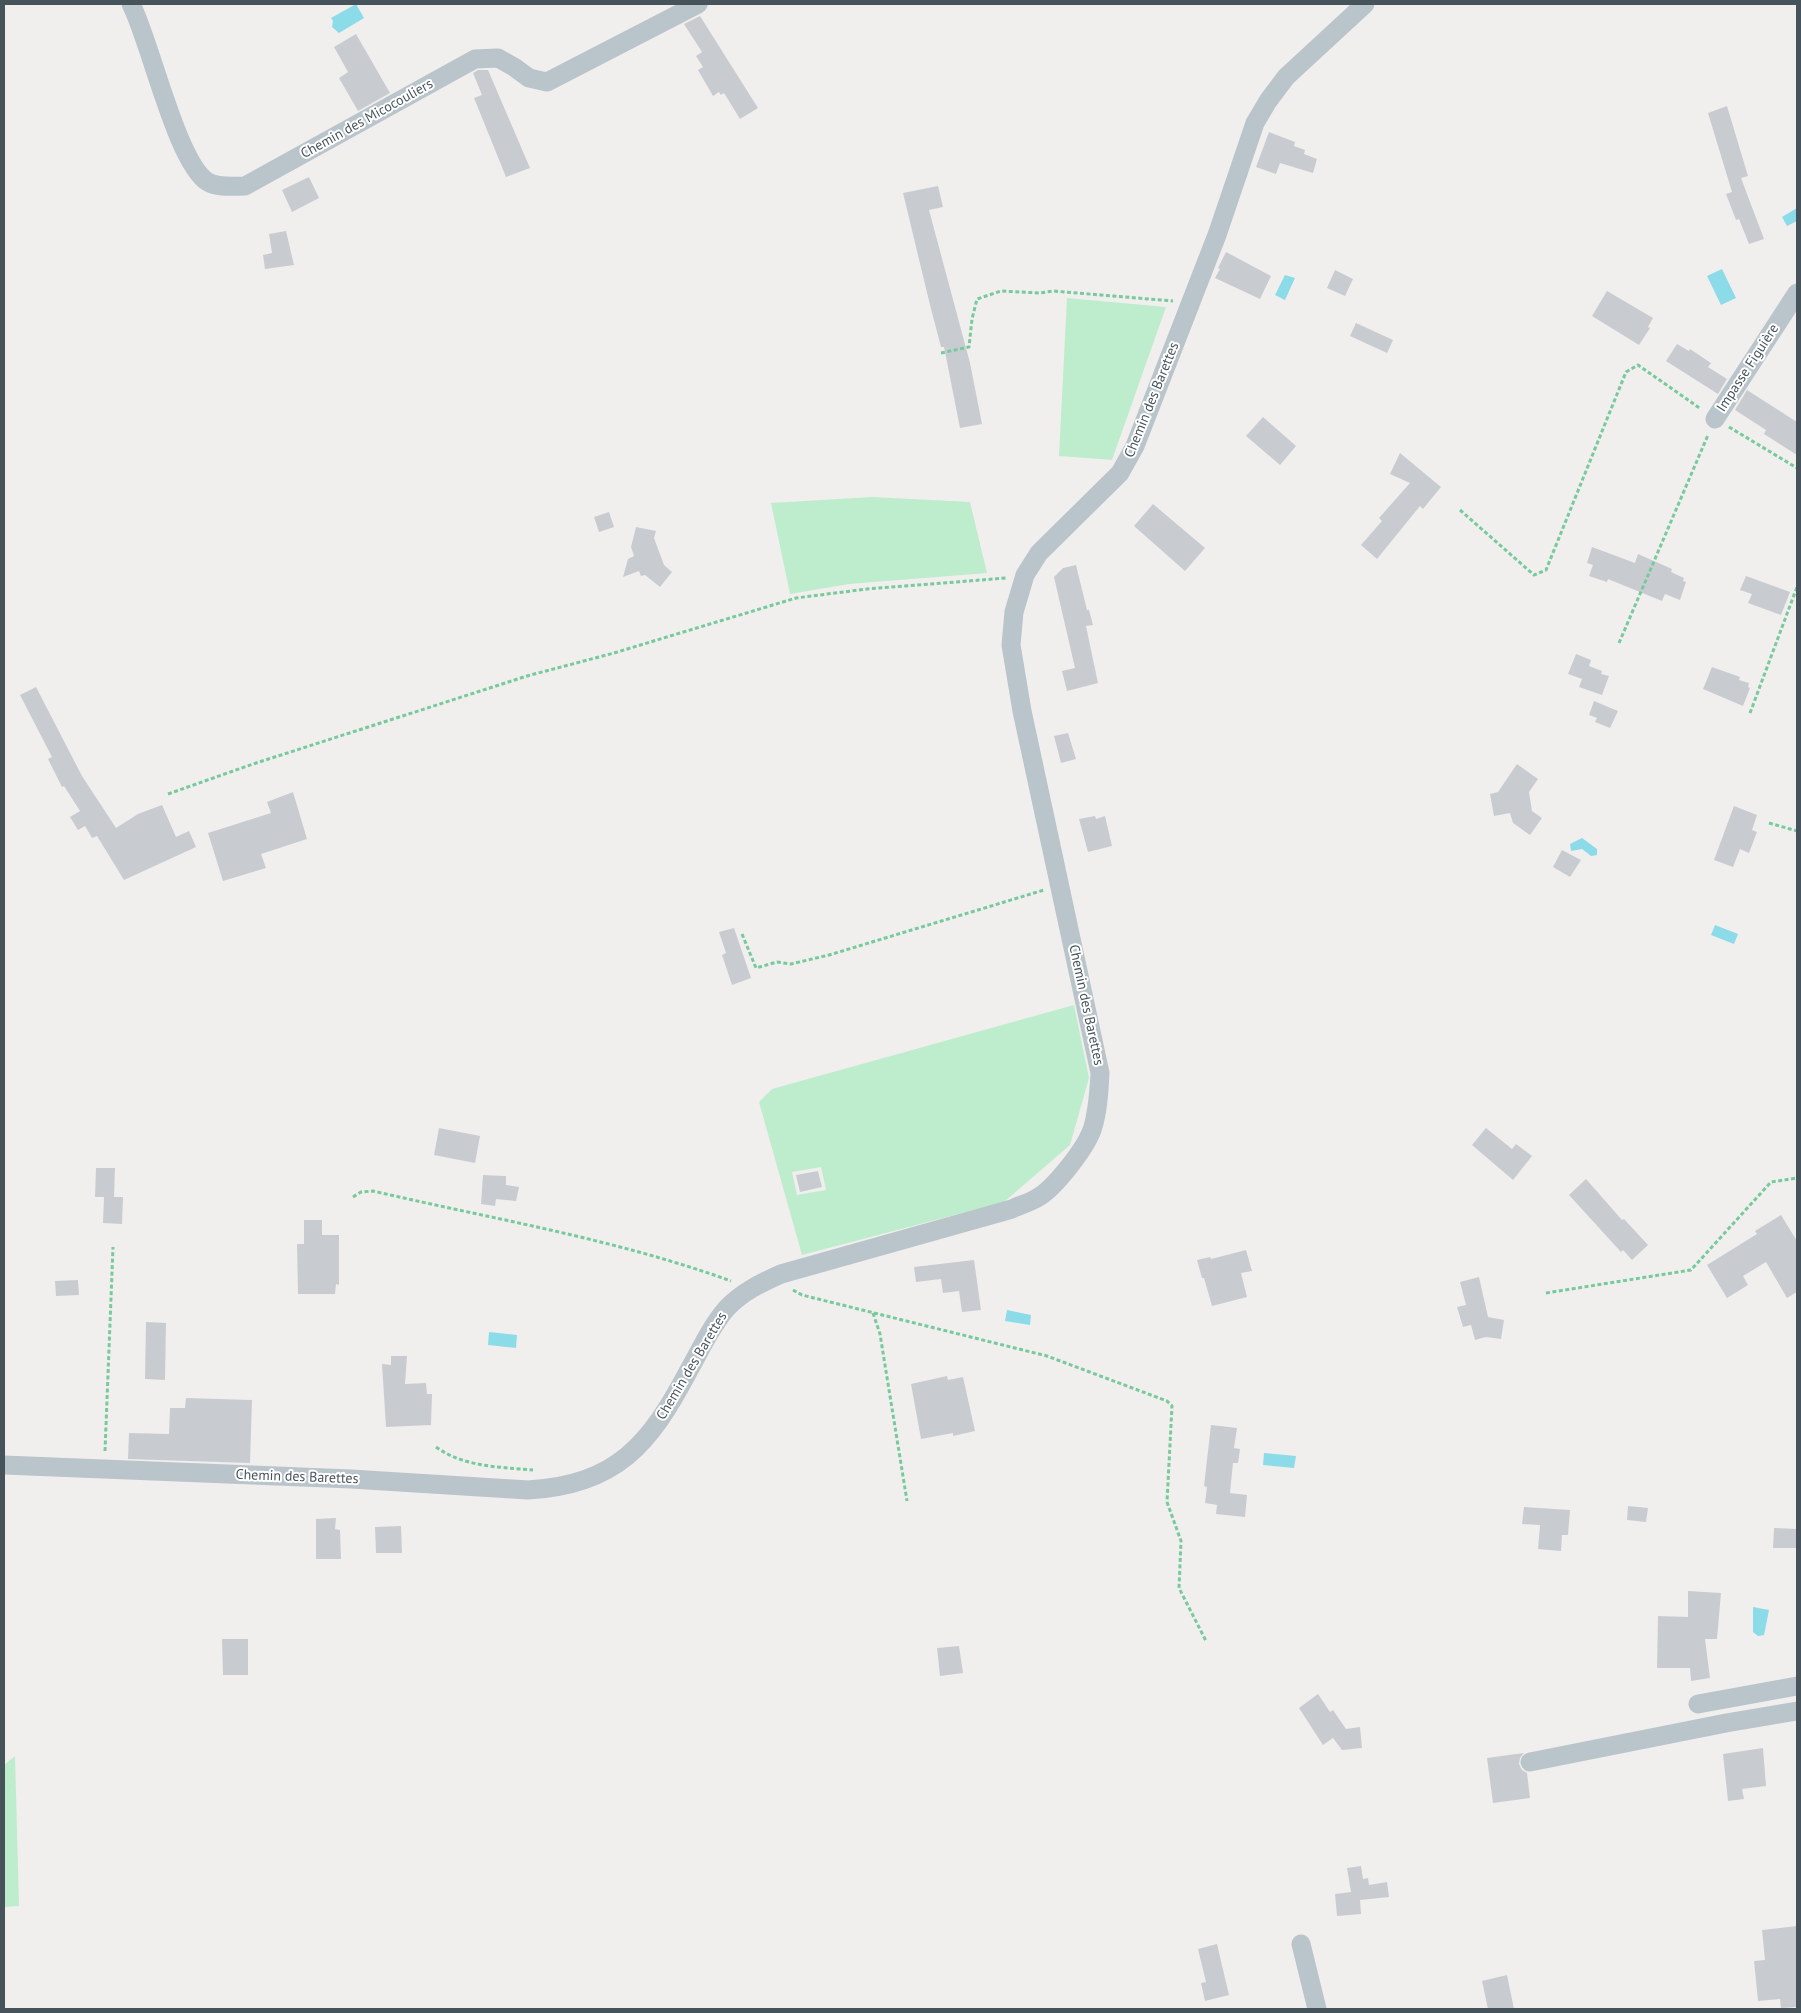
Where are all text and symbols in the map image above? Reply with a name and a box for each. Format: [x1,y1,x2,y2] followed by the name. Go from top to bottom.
[298,76,436,162] street label: Chemin des Micocouliers
[1713,321,1783,415] street label: Impasse Figuière
[1121,340,1183,460] street label: Chemin des Barettes
[1065,943,1107,1067] street label: Chemin des Barettes
[653,1309,731,1423] street label: Chemin des Barettes
[235,1466,359,1488] street label: Chemin des Barettes

